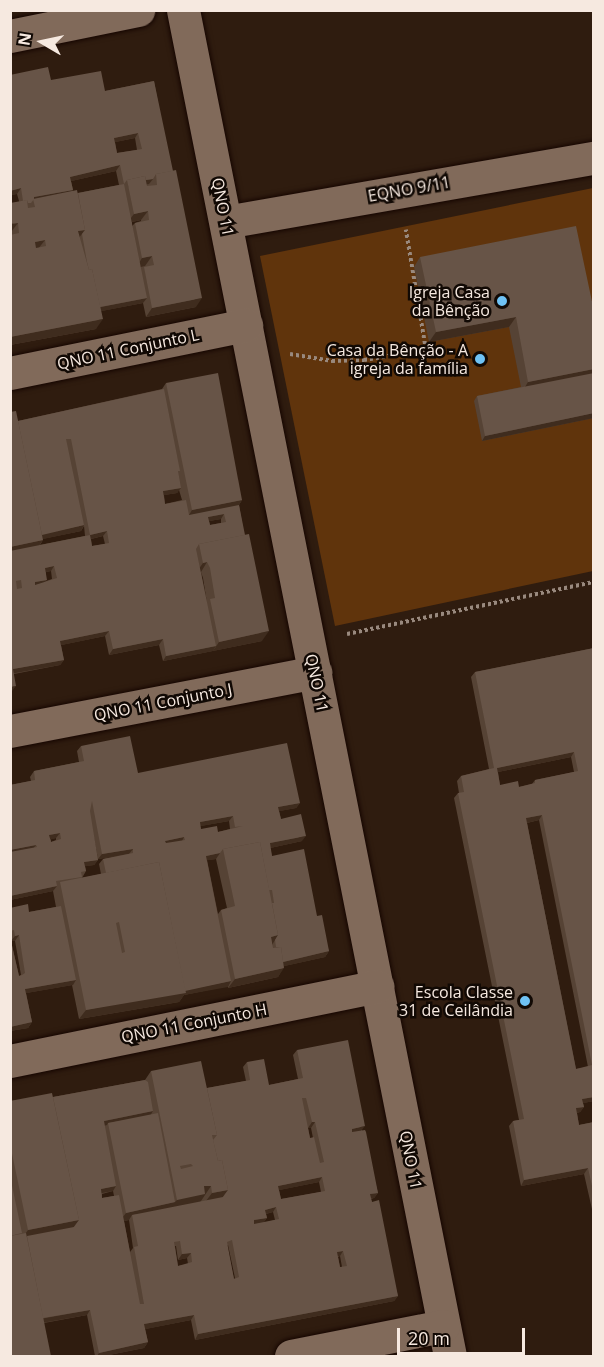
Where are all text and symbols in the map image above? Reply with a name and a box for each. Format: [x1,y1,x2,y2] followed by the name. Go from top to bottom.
[12,12,72,72] north arrow
[12,31,36,47] text: N
[366,172,452,206] street label: EQNO 9/11
[208,176,238,238] street label: QNO 11
[409,282,490,320] place label: Igreja Casa da Bênção
[495,294,509,308] marker: Igreja Casa da Bênção
[55,325,201,373] street label: QNO 11 Conjunto L
[327,340,468,378] place label: Casa da Bênção - A igreja da família
[473,352,487,366] marker: Casa da Bênção - A igreja da família
[301,652,333,714] street label: QNO 11
[92,679,234,725] street label: QNO 11 Conjunto J
[399,982,513,1020] place label: Escola Classe 31 de Ceilândia
[518,994,532,1008] marker: Escola Classe 31 de Ceilândia
[120,999,268,1047] street label: QNO 11 Conjunto H
[396,1129,426,1191] street label: QNO 11
[400,1316,528,1354] scale bar
[408,1326,450,1350] text: 20 m

